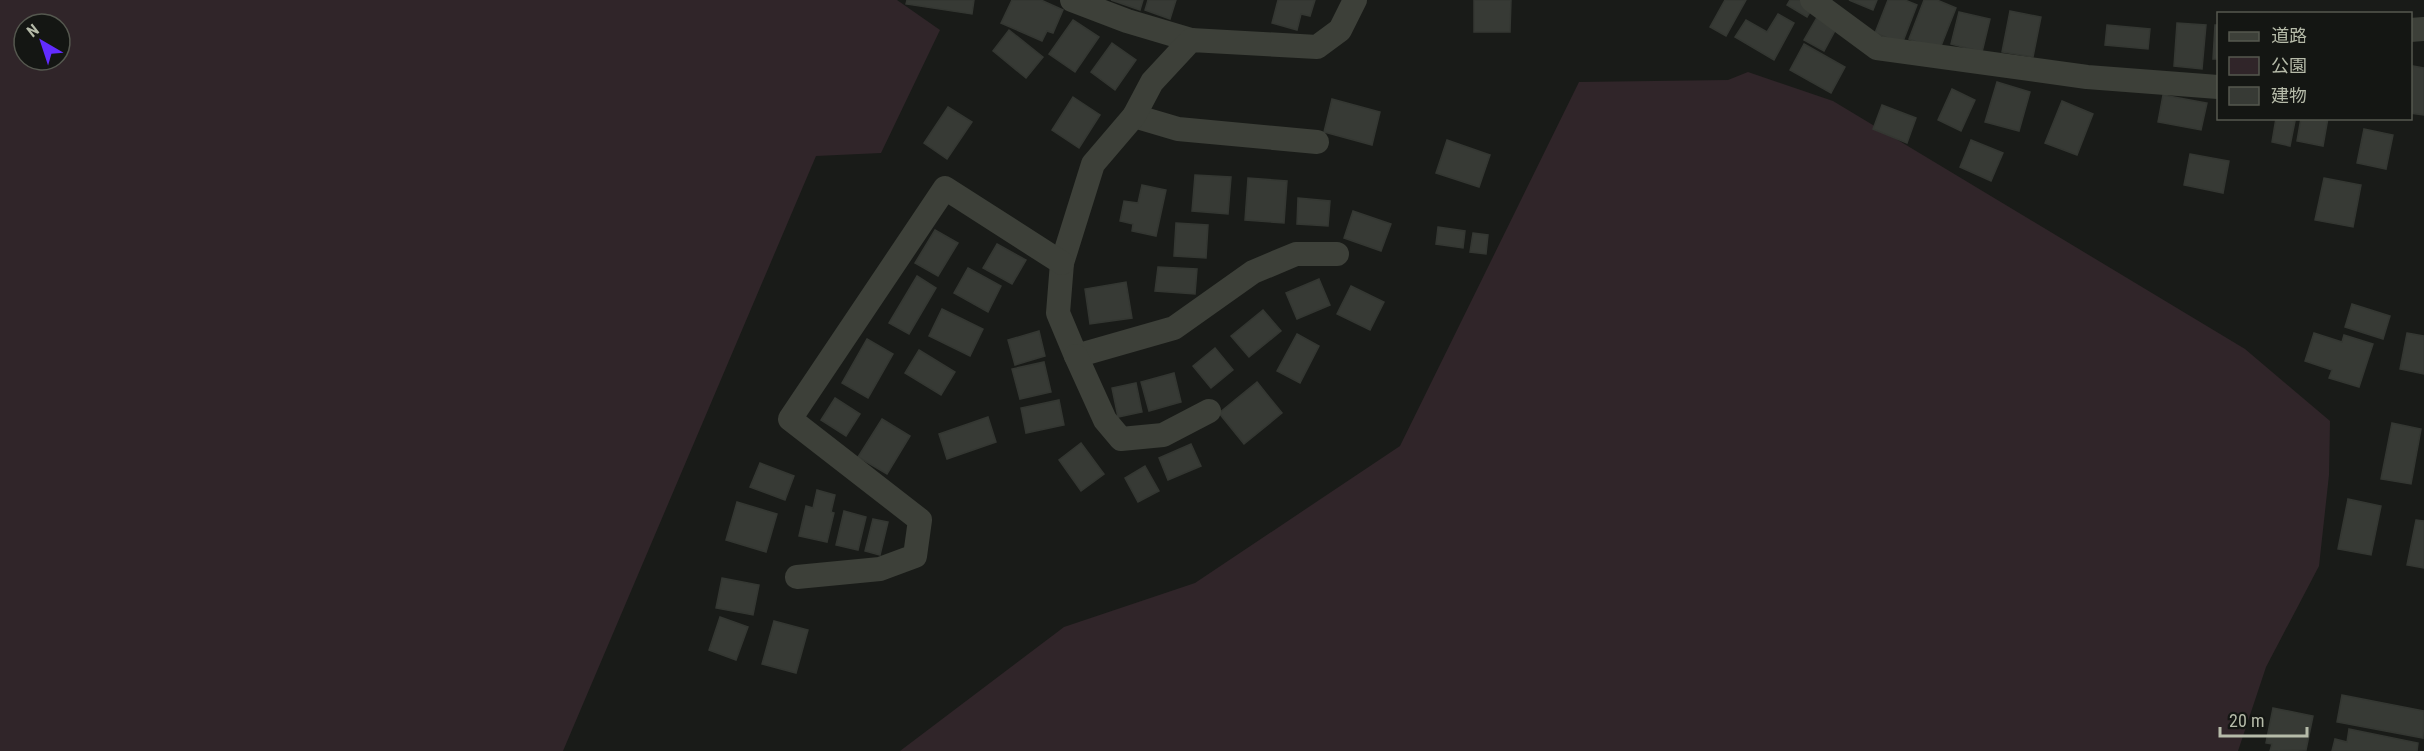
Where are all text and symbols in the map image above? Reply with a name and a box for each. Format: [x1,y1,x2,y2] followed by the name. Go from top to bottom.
[12,12,72,72] north arrow
[2217,12,2412,120] legend
[23,20,43,41] text: N
[2271,25,2307,46] text: 道路
[2271,55,2307,76] text: 公園
[2271,85,2307,106] text: 建物
[2220,700,2307,738] scale bar
[2229,710,2264,731] text: 20 m

